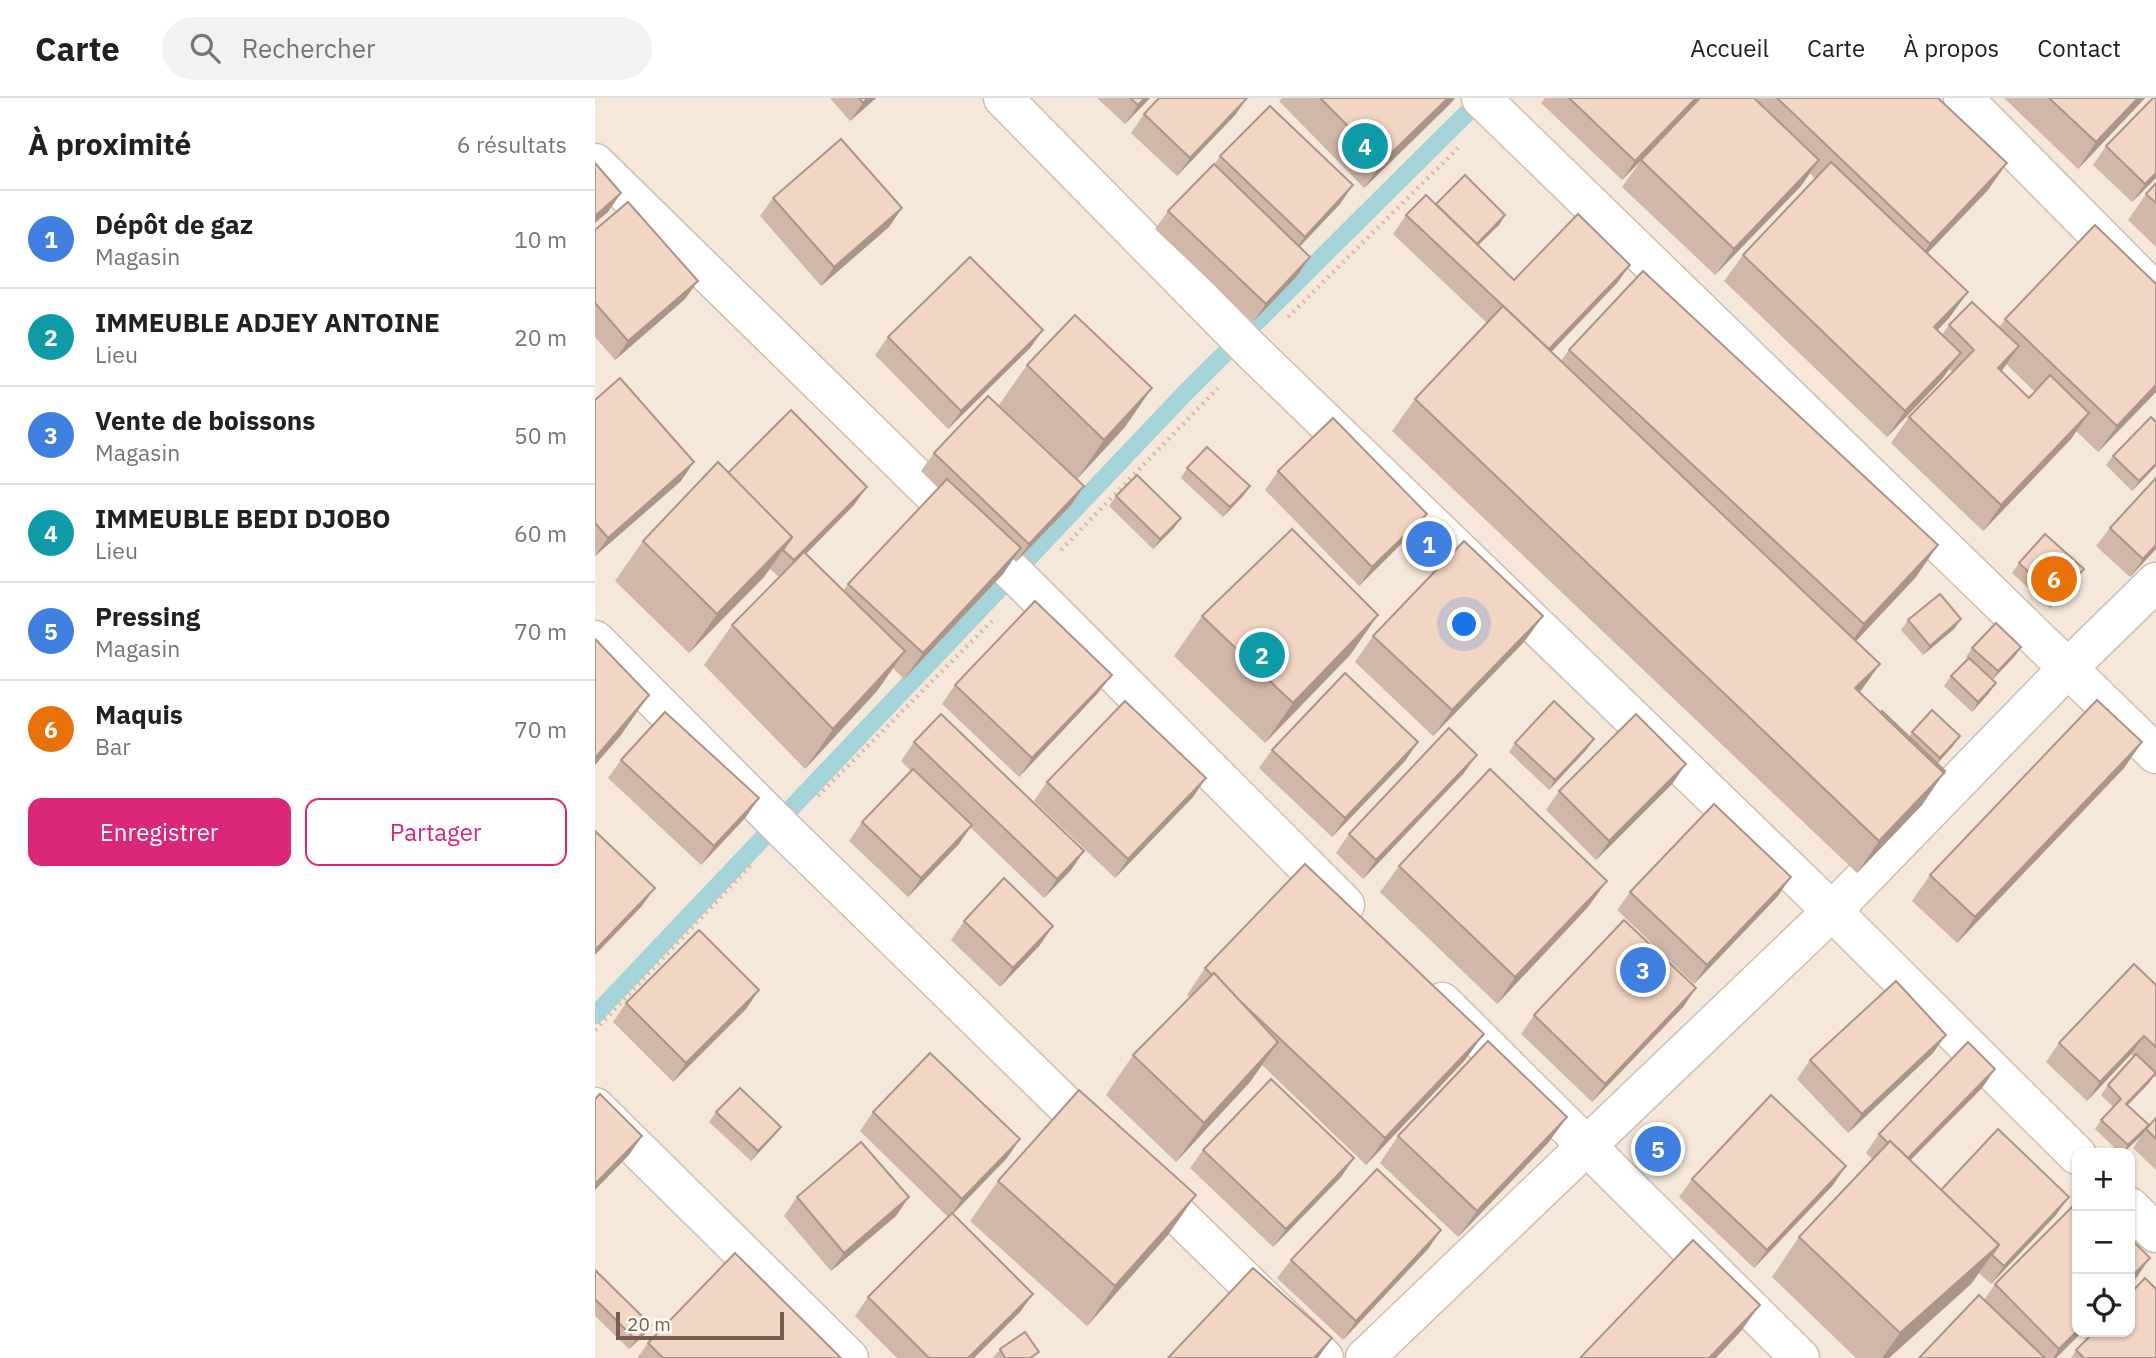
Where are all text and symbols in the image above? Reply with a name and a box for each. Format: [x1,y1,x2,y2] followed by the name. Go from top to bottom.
[162,17,652,80] search box
[35,27,120,70] text: Carte
[186,29,224,67] icon: search
[242,31,376,65] text: Rechercher
[1690,32,1769,64] text: Accueil
[1807,32,1865,64] text: Carte
[1903,32,1999,64] text: À propos
[2037,32,2121,64] text: Contact
[1342,120,1388,172] pin: 4
[28,124,191,163] text: À proximité
[457,129,567,159] text: 6 résultats
[95,207,253,241] text: Dépôt de gaz
[44,224,58,254] text: 1
[514,224,567,254] text: 10 m
[95,241,180,271] text: Magasin
[95,305,440,339] text: IMMEUBLE ADJEY ANTOINE
[44,322,58,352] text: 2
[514,322,567,352] text: 20 m
[95,339,138,369] text: Lieu
[95,403,315,437] text: Vente de boissons
[44,420,58,450] text: 3
[514,420,567,450] text: 50 m
[95,437,180,467] text: Magasin
[95,501,391,535] text: IMMEUBLE BEDI DJOBO
[44,518,58,548] text: 4
[514,518,567,548] text: 60 m
[1406,518,1452,570] pin: 1
[95,535,138,565] text: Lieu
[2031,553,2077,605] pin: 6
[95,599,200,633] text: Pressing
[1447,607,1481,641] your location
[44,616,58,646] text: 5
[514,616,567,646] text: 70 m
[1239,629,1285,681] pin: 2
[95,633,180,663] text: Magasin
[95,697,183,731] text: Maquis
[44,714,58,744] text: 6
[514,714,567,744] text: 70 m
[95,731,131,761] text: Bar
[28,798,291,866] button: Enregistrer
[305,798,567,866] button: Partager
[1620,944,1666,996] pin: 3
[1635,1123,1681,1175] pin: 5
[2072,1148,2135,1337] map controls
[2072,1148,2135,1211] button: +
[2072,1211,2135,1274] button: −
[2072,1274,2135,1337] button: locate
[616,1309,784,1341] scale bar
[627,1312,671,1336] text: 20 m

